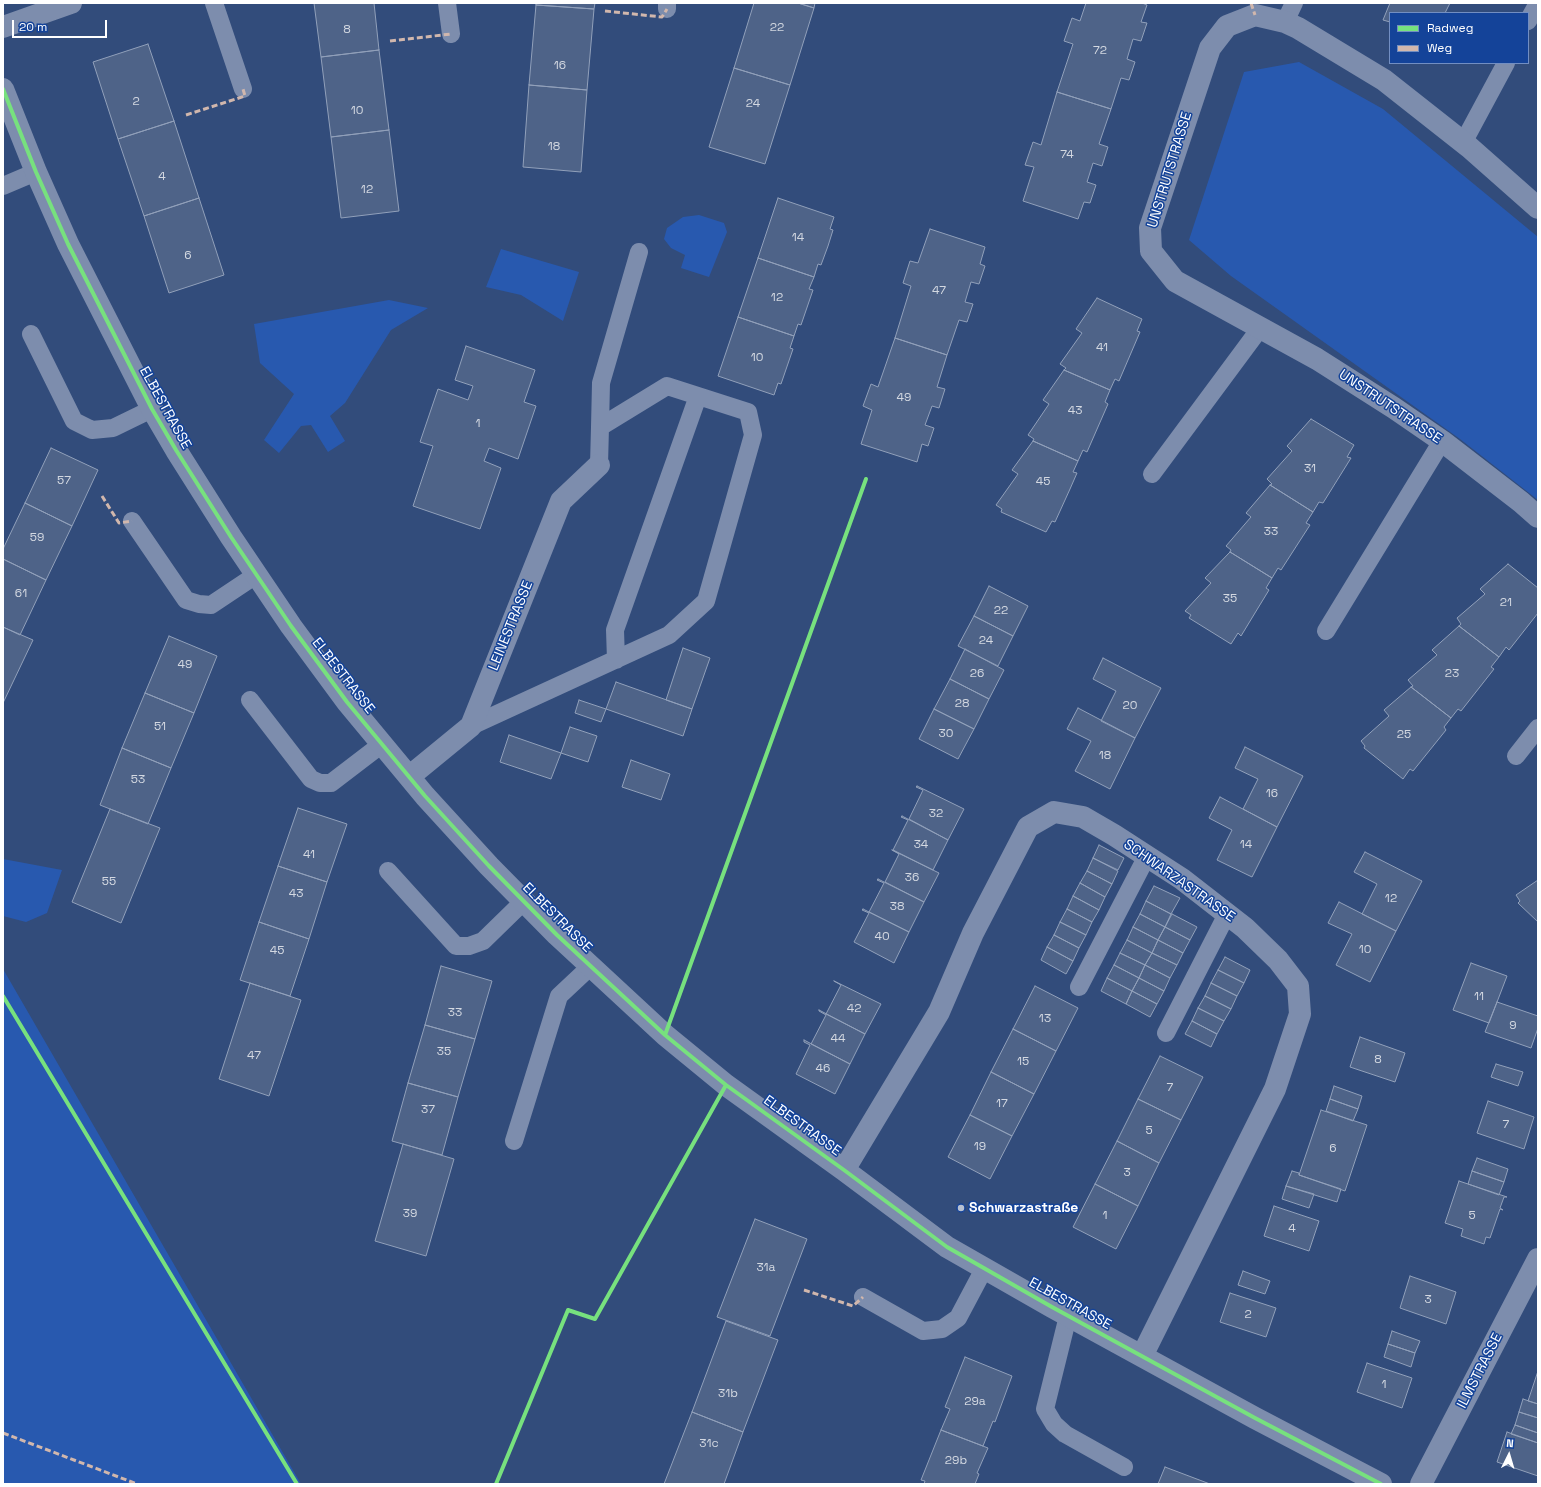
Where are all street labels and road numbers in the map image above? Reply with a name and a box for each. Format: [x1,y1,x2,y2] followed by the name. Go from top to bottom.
[1144,110,1196,230] street label: UNSTRUTSTRASSE
[135,364,195,452] street label: ELBESTRASSE
[1335,366,1445,448] street label: UNSTRUTSTRASSE
[485,579,537,673] street label: LEINESTRASSE
[308,635,378,717] street label: ELBESTRASSE
[1120,836,1238,926] street label: SCHWARZASTRASSE
[519,880,595,956] street label: ELBESTRASSE
[760,1092,844,1160] street label: ELBESTRASSE
[1026,1274,1114,1334] street label: ELBESTRASSE
[1454,1331,1506,1411] street label: ILMSTRASSE

